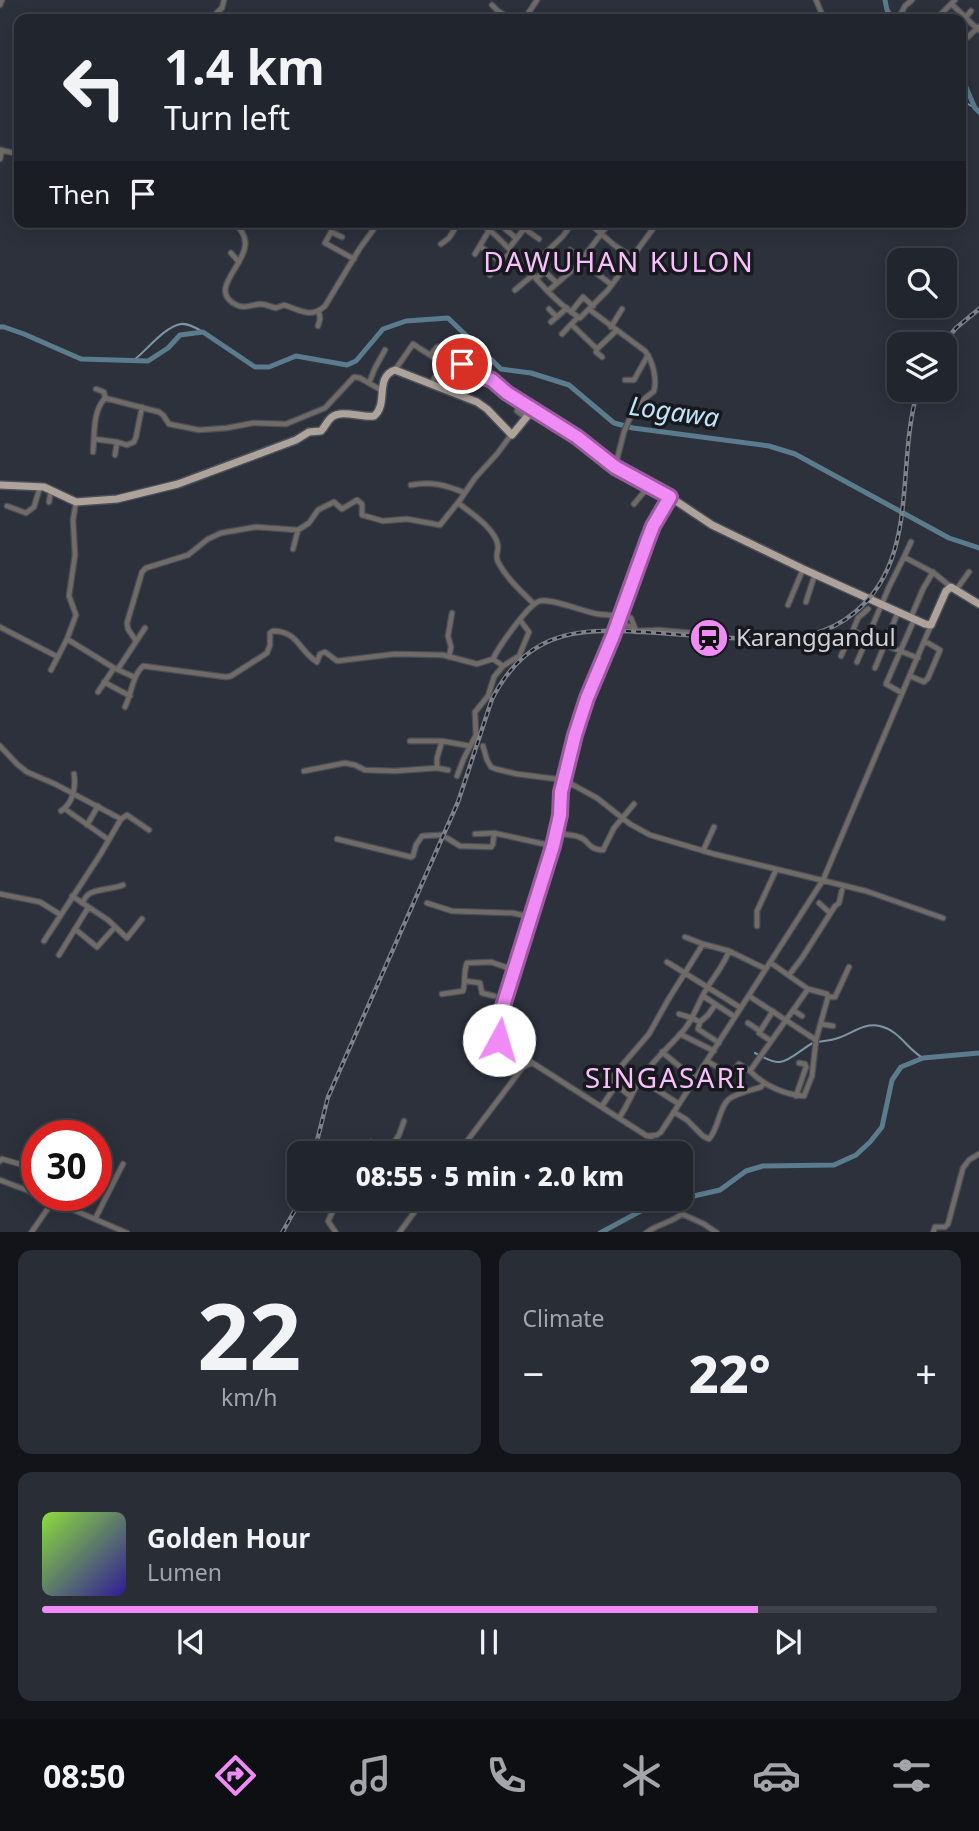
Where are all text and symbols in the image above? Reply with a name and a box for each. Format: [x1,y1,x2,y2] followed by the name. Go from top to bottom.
[164,33,325,99] text: 1.4 km
[49,42,140,133] icon: left
[164,96,290,139] text: Turn left
[124,175,162,213] icon: arrive
[49,176,110,212] text: Then
[483,242,755,280] district label: DAWUHAN KULON
[887,248,957,402] map controls
[887,248,957,318] button: search
[887,332,957,402] button: layers
[432,334,492,394] pin
[443,345,481,383] icon: arrive
[627,387,722,435] water label: Logawa
[688,617,730,659] station icon: Karanggandul
[736,620,896,653] place label: Karanggandul
[462,1003,536,1077] position arrow
[585,1058,747,1096] district label: SINGASARI
[21,1120,112,1211] speed limit sign: 30
[356,1158,624,1194] text: 08:55 · 5 min · 2.0 km
[197,1273,301,1397] text: 22
[523,1302,605,1334] text: Climate
[689,1337,771,1408] text: 22°
[523,1347,544,1399] text: −
[915,1347,937,1399] text: +
[221,1381,278,1413] text: km/h
[147,1520,310,1556] text: Golden Hour
[147,1556,222,1588] text: Lumen
[172,1623,210,1661] icon: previous
[470,1623,508,1661] icon: pause
[769,1623,807,1661] icon: next
[211,1751,260,1800] icon: directions
[346,1751,395,1800] icon: music
[482,1751,531,1800] icon: phone
[617,1751,666,1800] icon: climate
[752,1751,801,1800] icon: car
[887,1751,936,1800] icon: filters
[43,1754,125,1797] text: 08:50

